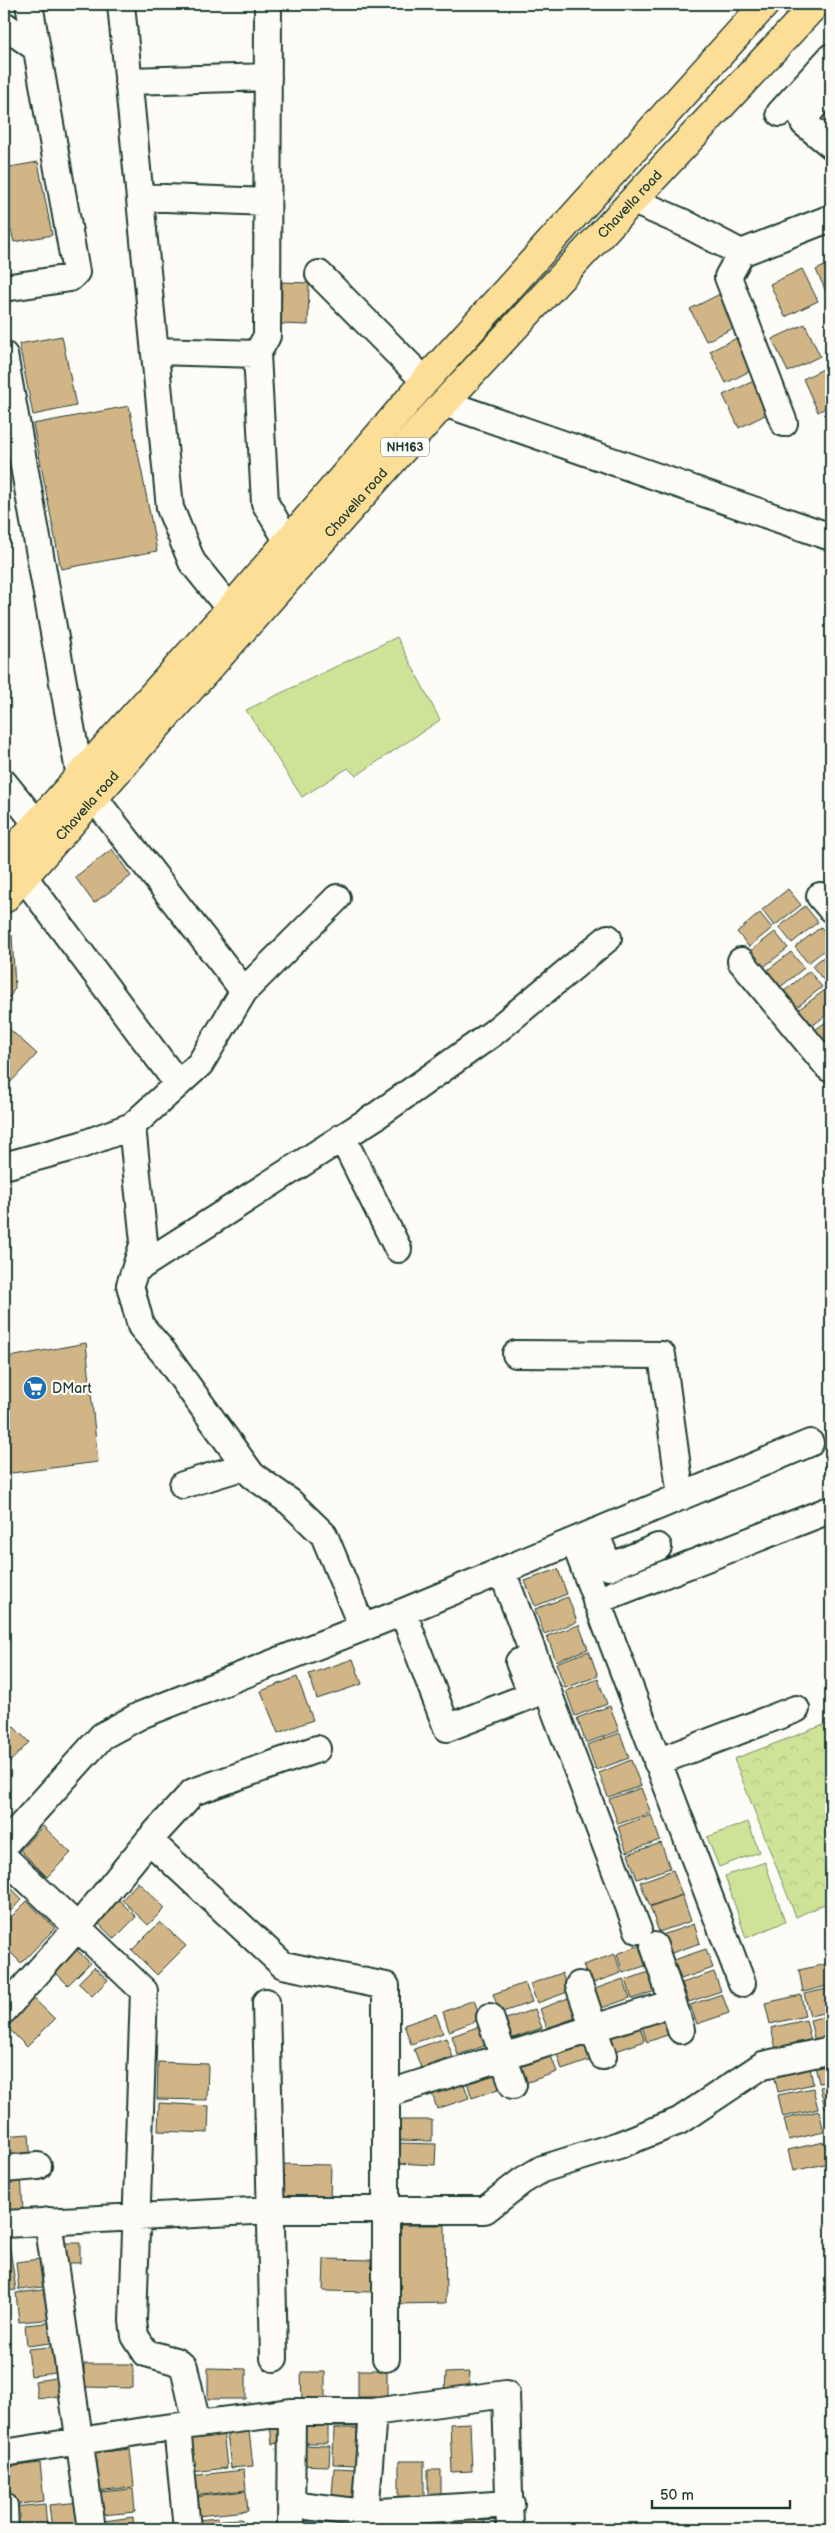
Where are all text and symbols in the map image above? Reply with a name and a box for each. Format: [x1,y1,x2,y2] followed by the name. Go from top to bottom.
[594,167,666,242] street label: Chavella road
[381,438,429,457] road number: NH163
[321,465,391,541] street label: Chavella road
[52,768,123,844] street label: Chavella road
[22,1375,48,1401] supermarket icon: DMart
[52,1380,92,1397] place label: DMart
[652,2478,790,2510] scale bar
[660,2486,694,2505] text: 50 m

